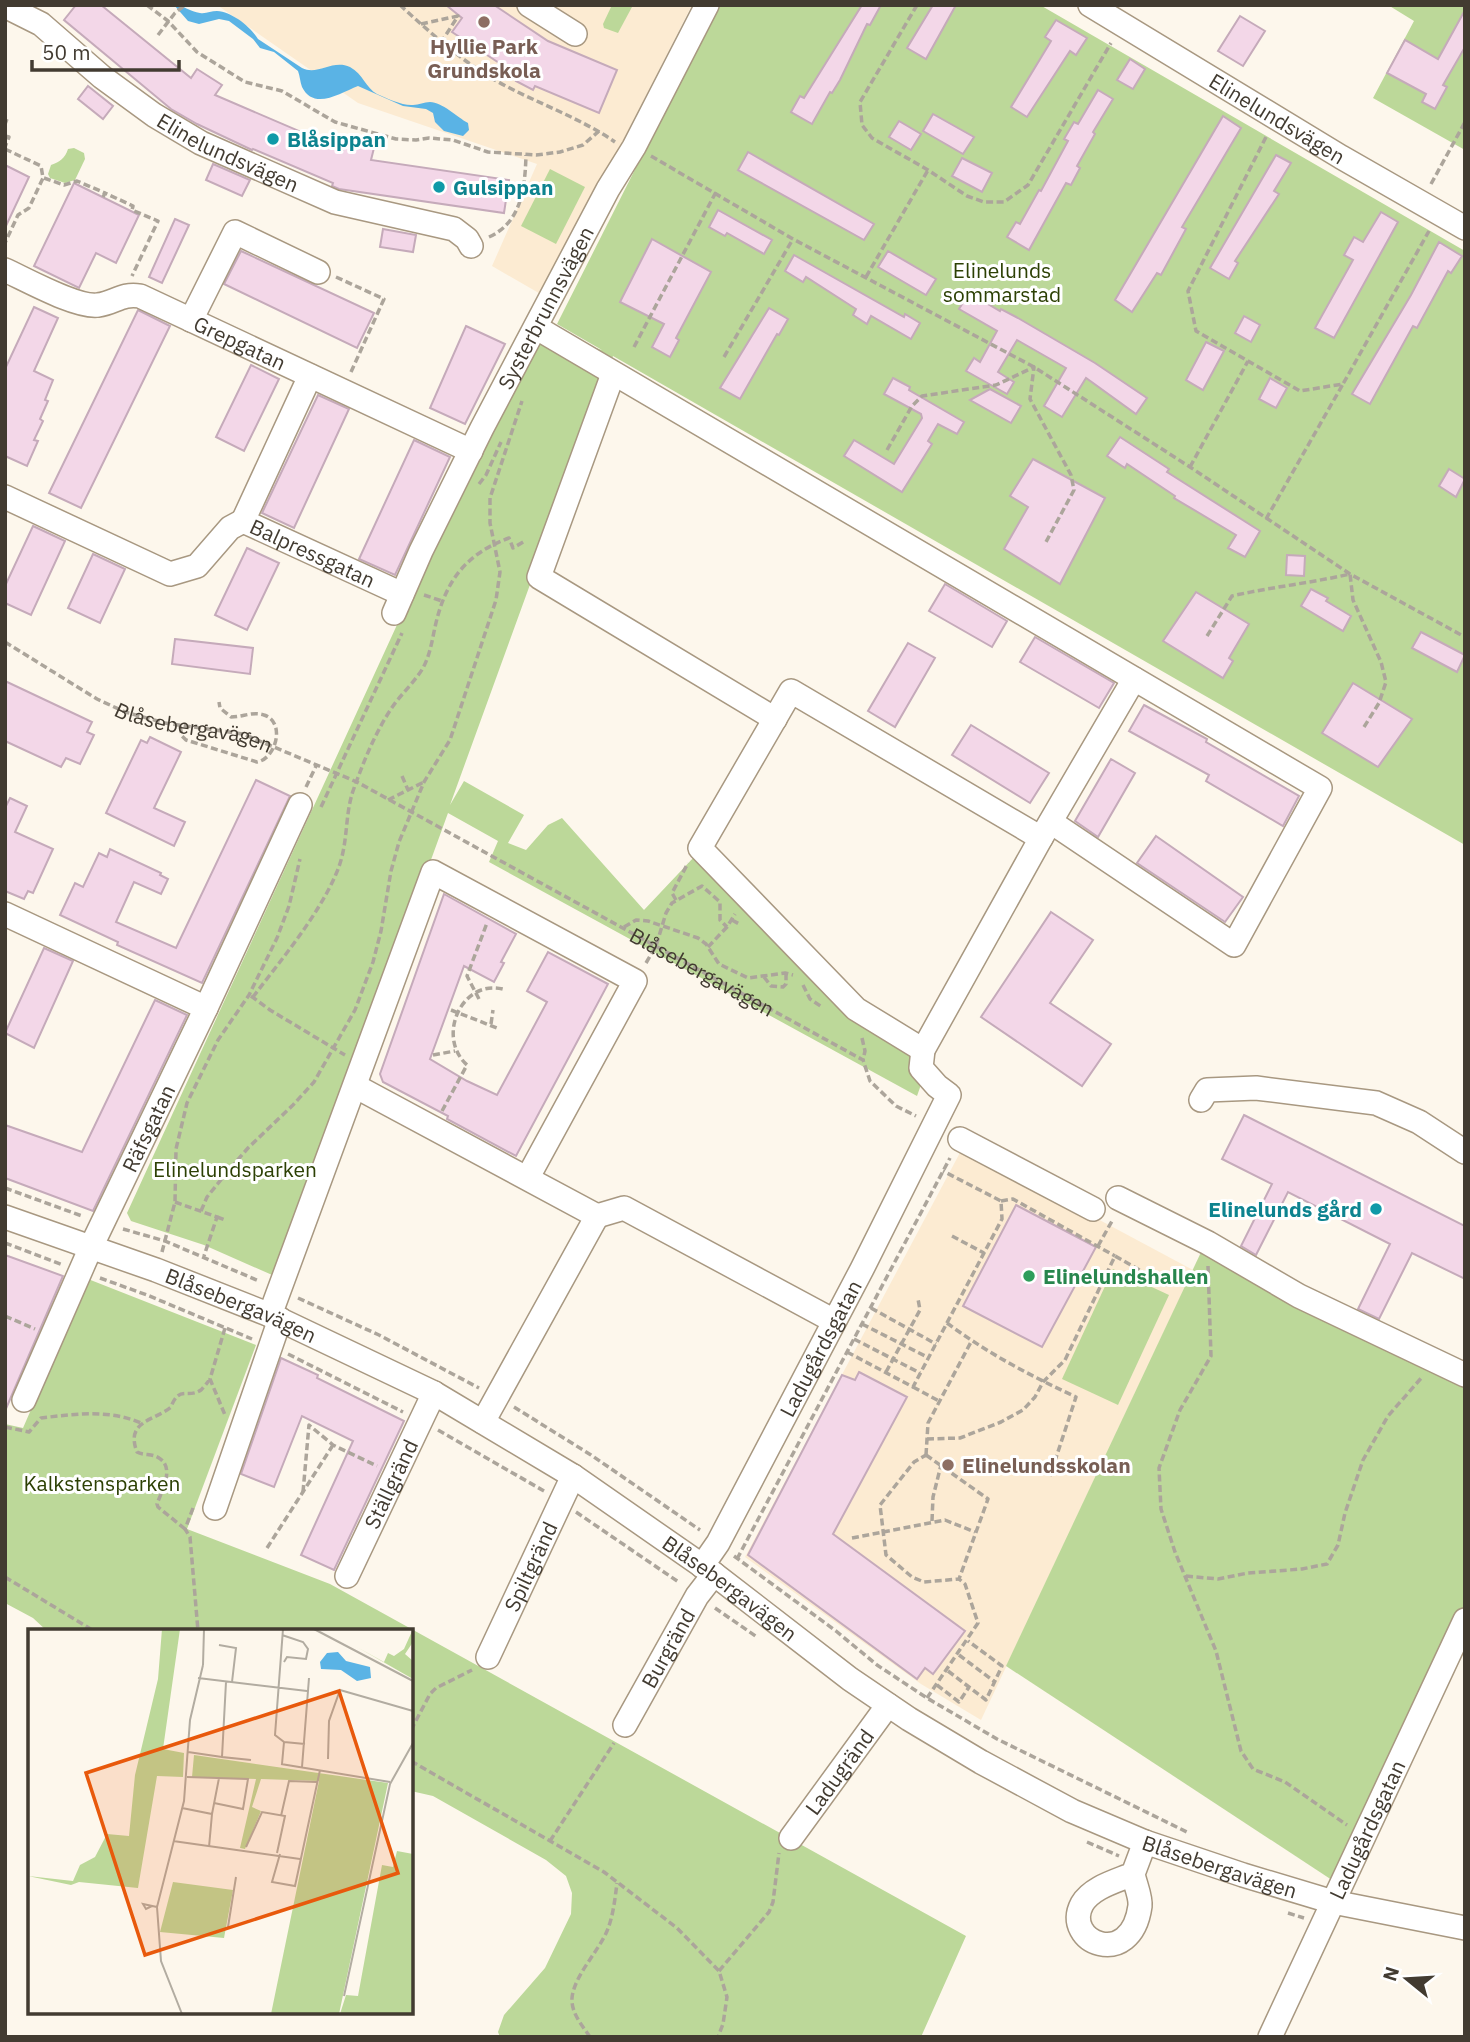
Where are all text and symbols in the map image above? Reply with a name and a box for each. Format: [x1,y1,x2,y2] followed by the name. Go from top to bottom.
[476,14,492,30] marker: Hyllie Park Grundskola
[32,28,178,72] scale bar
[427,32,541,84] place label: Hyllie Park Grundskola
[42,38,91,66] text: 50 m
[1204,67,1351,170] street label: Elinelundsvägen
[152,106,303,198] street label: Elinelundsvägen
[287,125,386,153] place label: Blåsippan
[265,131,281,147] marker: Blåsippan
[453,173,554,201] place label: Gulsippan
[431,179,447,195] marker: Gulsippan
[491,221,600,394] street label: Systerbrunnsvägen
[943,256,1061,308] park label: Elinelunds sommarstad
[189,309,291,376] street label: Grepgatan
[246,512,380,594] street label: Balpressgatan
[110,695,277,759] street label: Blåsebergavägen
[625,921,780,1023] street label: Blåsebergavägen
[115,1080,181,1177] street label: Räfsgatan
[153,1155,317,1183] park label: Elinelundsparken
[1208,1195,1362,1223] place label: Elinelunds gård
[1368,1201,1384,1217] marker: Elinelunds gård
[161,1261,321,1349] street label: Blåsebergavägen
[1043,1262,1209,1290] place label: Elinelundshallen
[1021,1268,1037,1284] marker: Elinelundshallen
[773,1275,868,1421] street label: Ladugårdsgatan
[358,1434,424,1533] street label: Ställgränd
[962,1451,1131,1479] place label: Elinelundsskolan
[940,1457,956,1473] marker: Elinelundsskolan
[23,1469,181,1497] park label: Kalkstensparken
[497,1517,564,1616] street label: Spiltgränd
[657,1529,803,1647] street label: Blåsebergavägen
[634,1603,701,1693] street label: Burgränd
[28,1629,413,2014] inset map
[799,1723,880,1820] street label: Ladugränd
[1322,1755,1412,1904] street label: Ladugårdsgatan
[1139,1828,1300,1904] street label: Blåsebergavägen
[1372,1944,1442,2014] north arrow
[1377,1963,1404,1984] text: N

